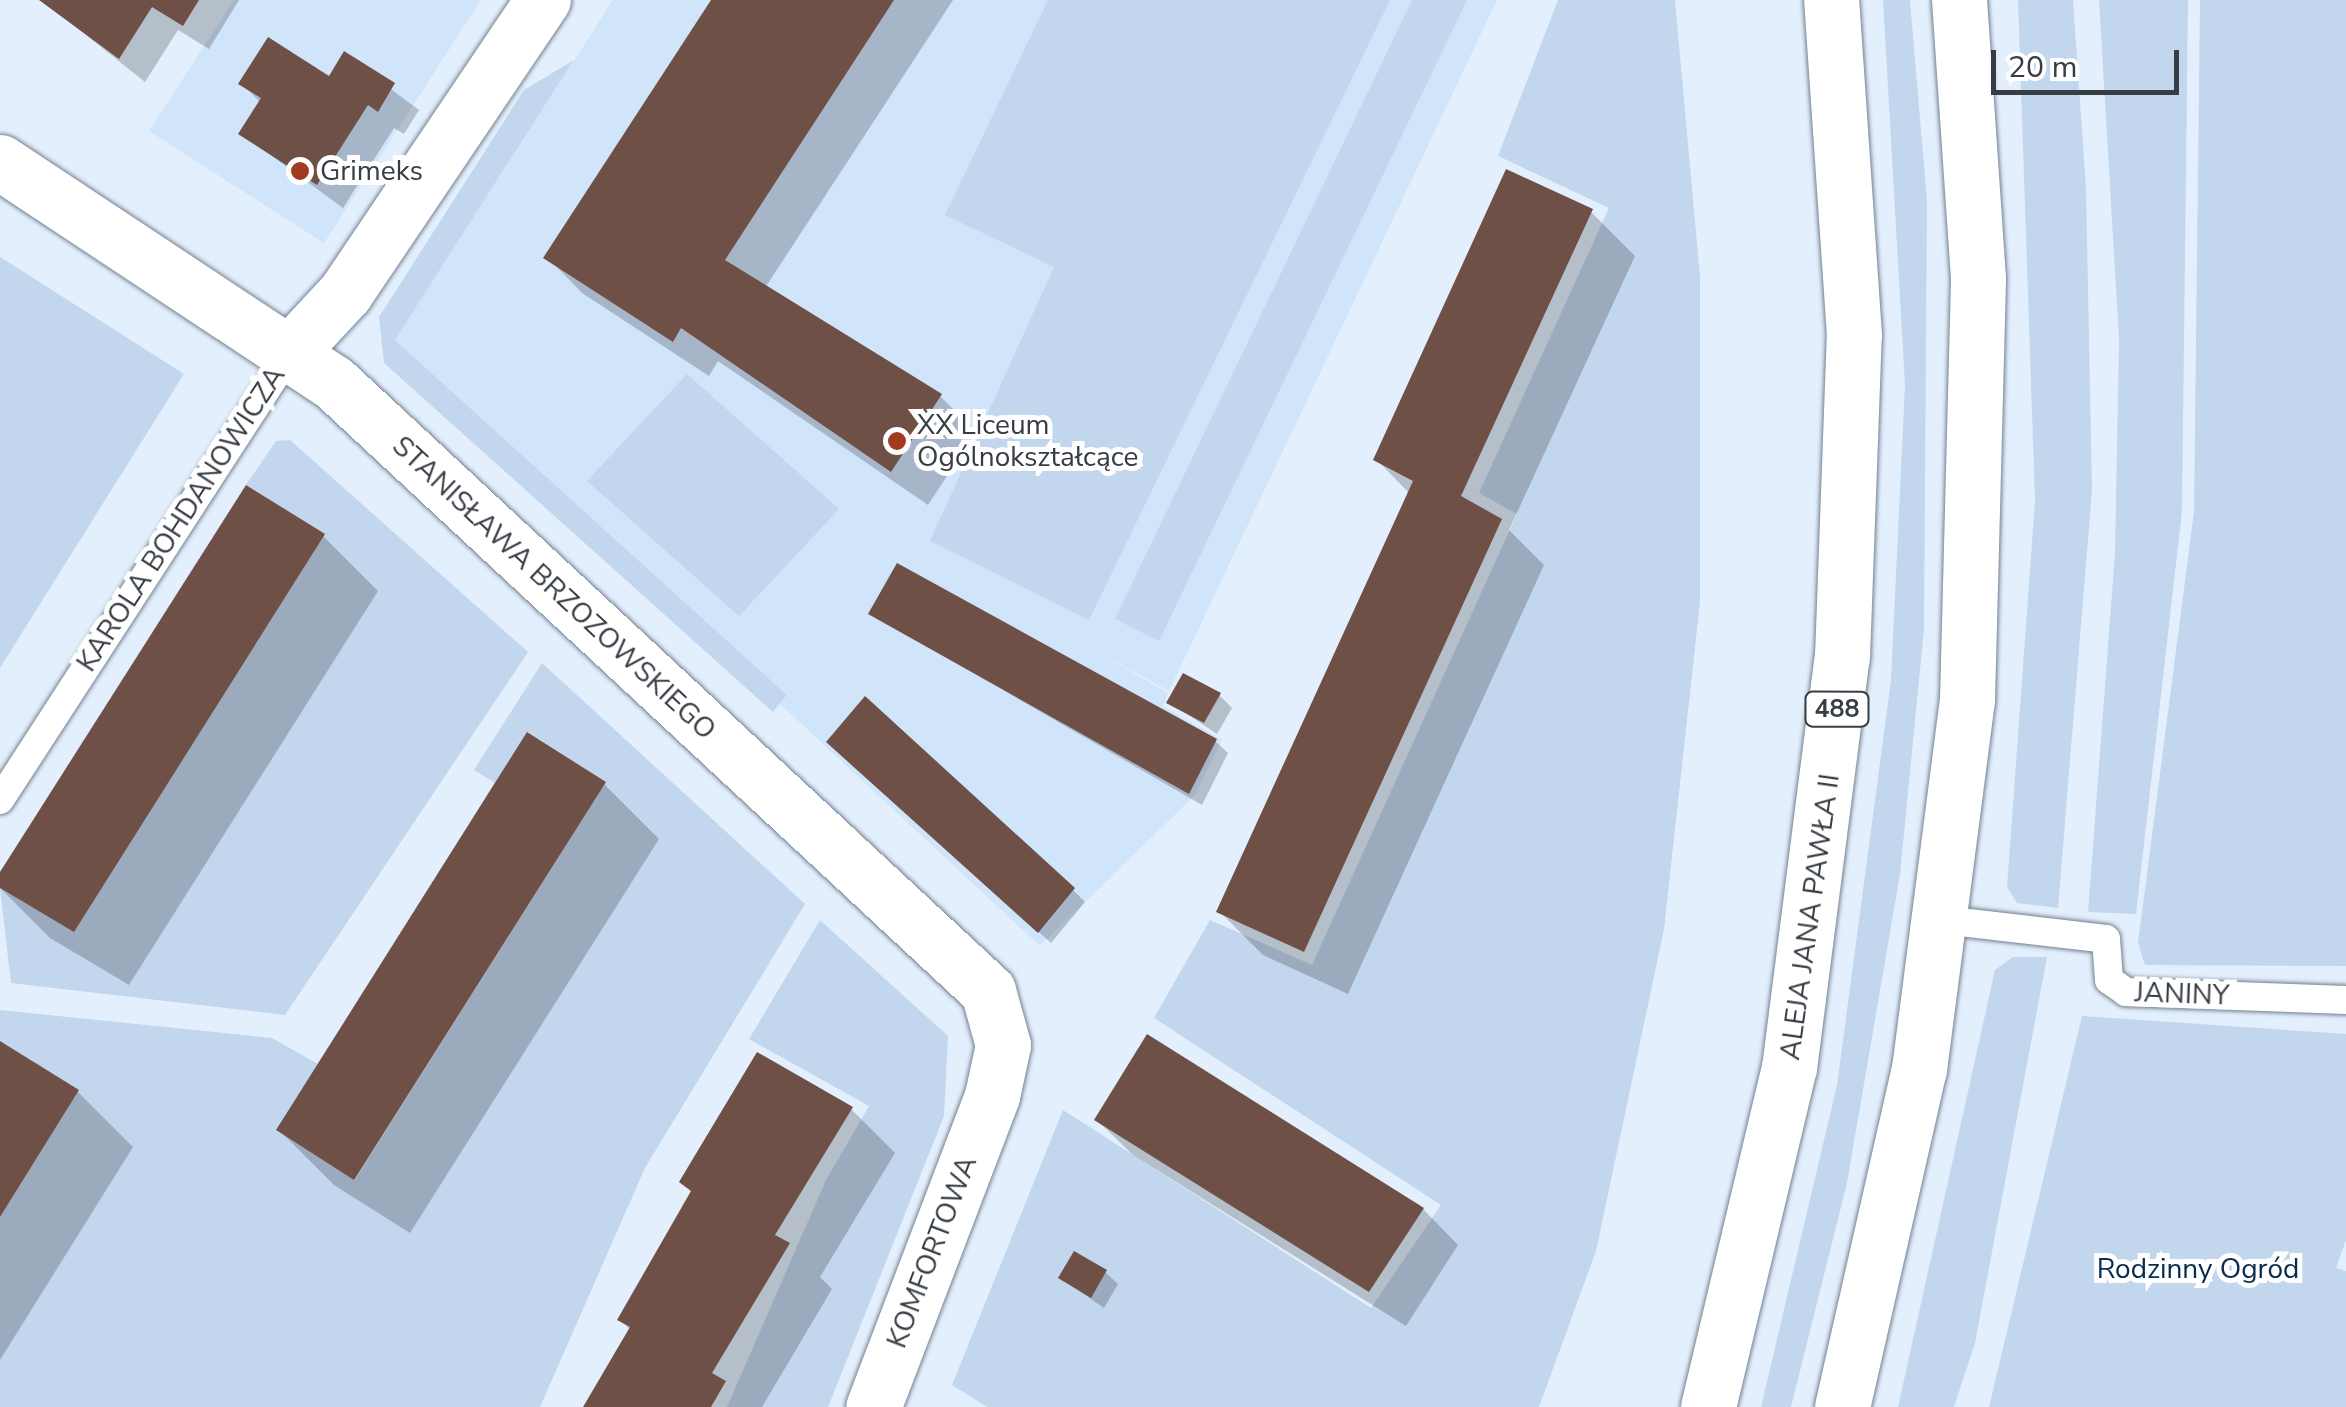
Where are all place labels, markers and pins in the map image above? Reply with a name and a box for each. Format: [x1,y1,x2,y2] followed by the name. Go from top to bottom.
[320,154,423,188] place label: Grimeks
[289,160,311,182] marker: Grimeks
[917,408,1138,474] place label: XX Liceum Ogólnokształcące
[886,430,908,452] marker: XX Liceum Ogólnokształcące

